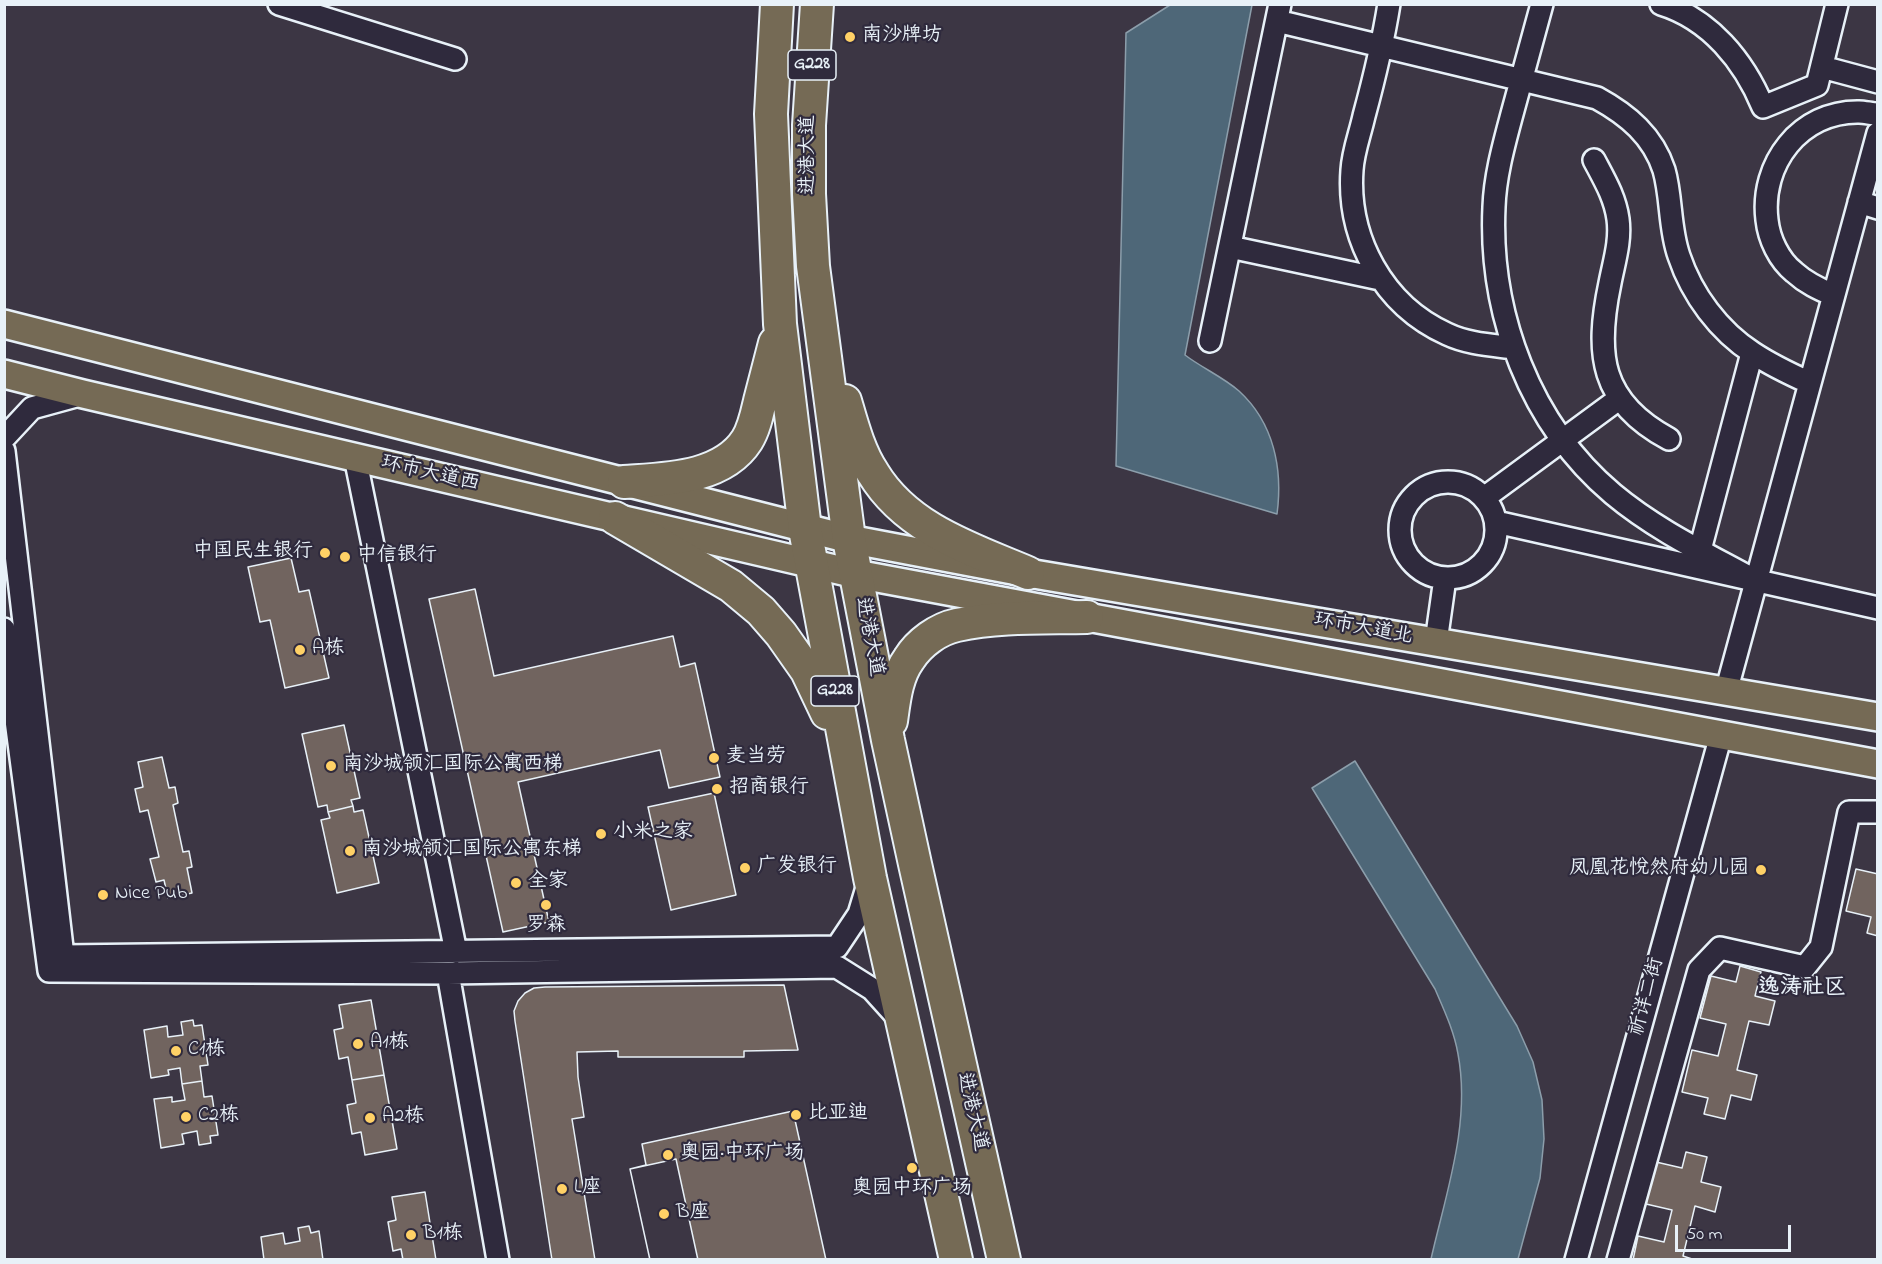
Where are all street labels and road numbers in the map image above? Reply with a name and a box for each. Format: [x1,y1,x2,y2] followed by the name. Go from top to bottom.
[788,50,836,80] road number: G228
[798,115,822,195] street label: 进港大道
[379,452,481,498] street label: 环市大道西
[849,595,887,679] street label: 进港大道
[1312,609,1414,651] street label: 环市大道北
[811,676,859,706] road number: G228
[1626,955,1670,1039] street label: 祈详二街
[950,1070,992,1154] street label: 进港大道

